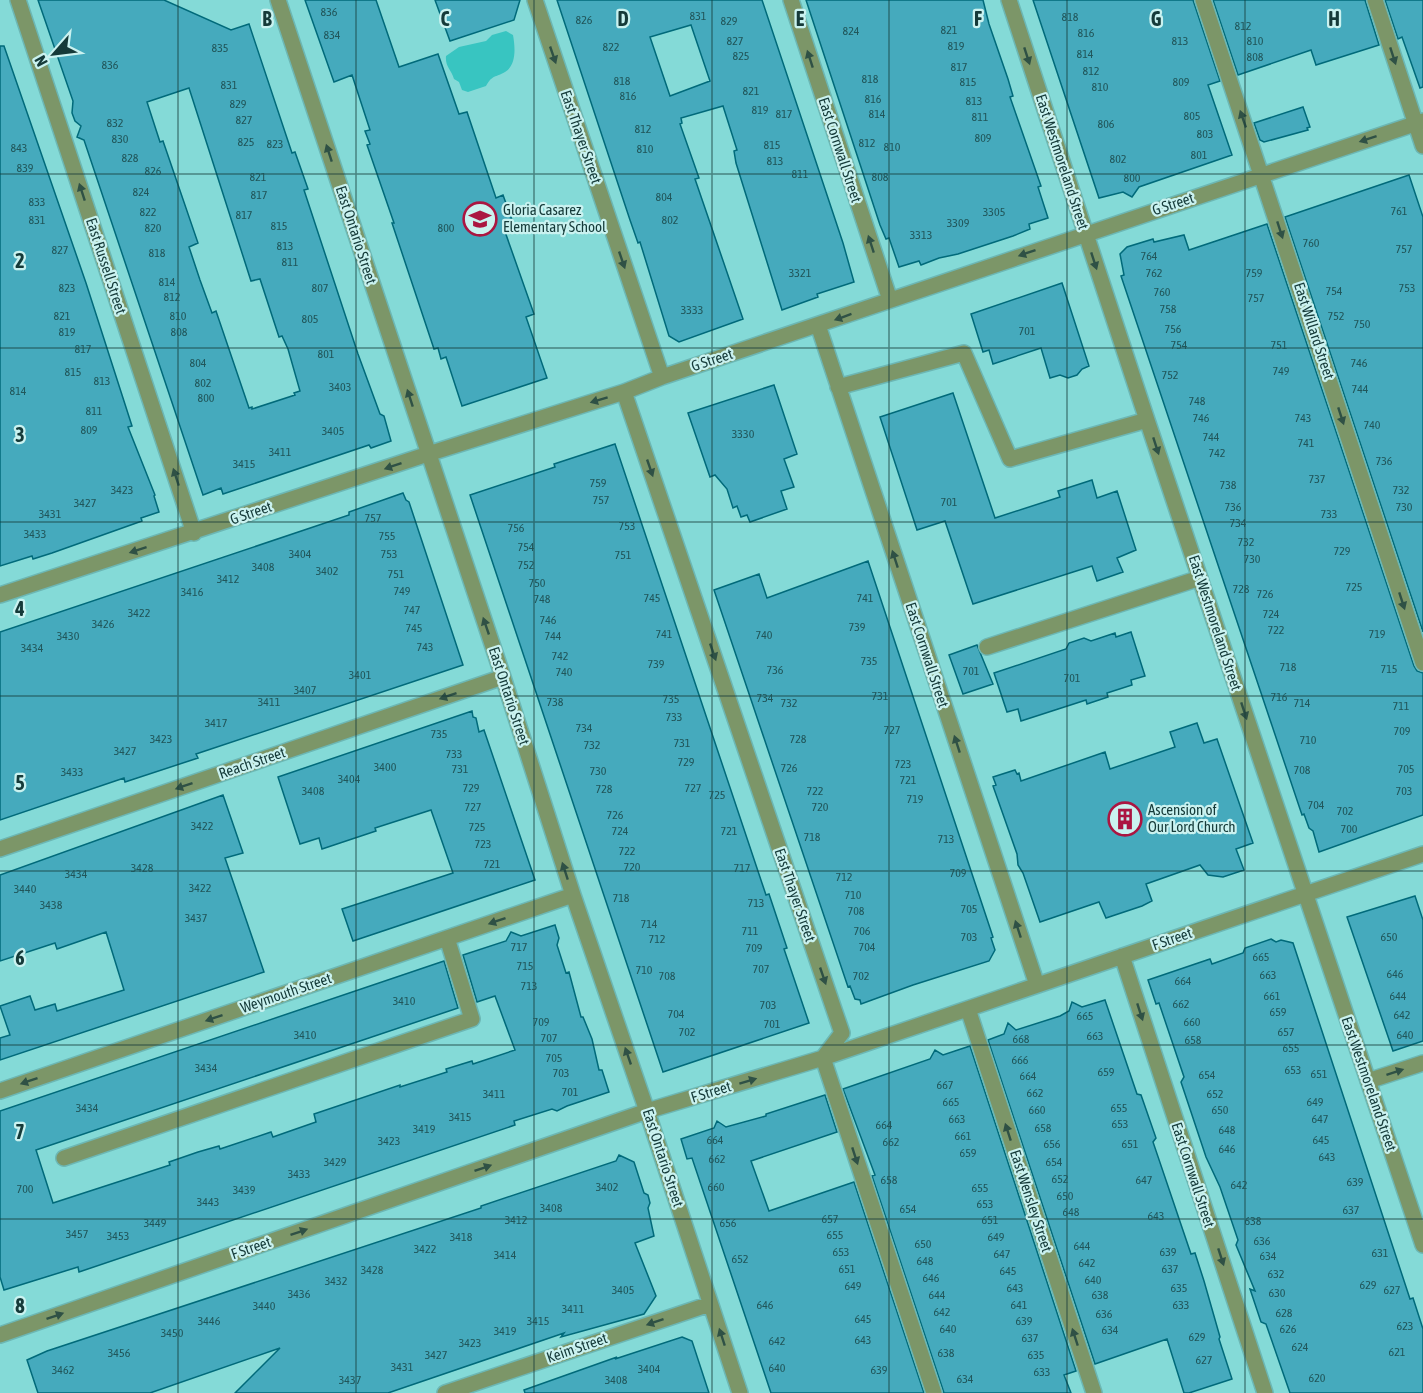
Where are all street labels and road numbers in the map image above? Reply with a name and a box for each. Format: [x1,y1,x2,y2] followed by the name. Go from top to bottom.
[558,88,605,186] street label: East Thayer Street
[1033,92,1092,232] street label: East Westmoreland Street
[816,95,865,204] street label: East Cornwall Street
[333,184,380,286] street label: East Ontario Street
[1150,189,1196,218] street label: G Street
[83,216,130,316] street label: East Russell Street
[1291,280,1338,381] street label: East Willard Street
[689,345,735,374] street label: G Street
[228,498,274,528] street label: G Street
[1186,553,1245,693] street label: East Westmoreland Street
[903,600,952,709] street label: East Cornwall Street
[486,645,533,747] street label: East Ontario Street
[216,743,287,782] street label: Reach Street
[772,846,819,944] street label: East Thayer Street
[1150,924,1194,953] street label: F Street
[238,969,333,1016] street label: Weymouth Street
[1338,1014,1401,1153] street label: East Westmoreland Street
[689,1077,733,1106] street label: F Street
[640,1107,687,1209] street label: East Ontario Street
[1169,1120,1218,1229] street label: East Cornwall Street
[1007,1148,1056,1254] street label: East Wensley Street
[229,1233,273,1262] street label: F Street
[544,1329,609,1366] street label: Keim Street

